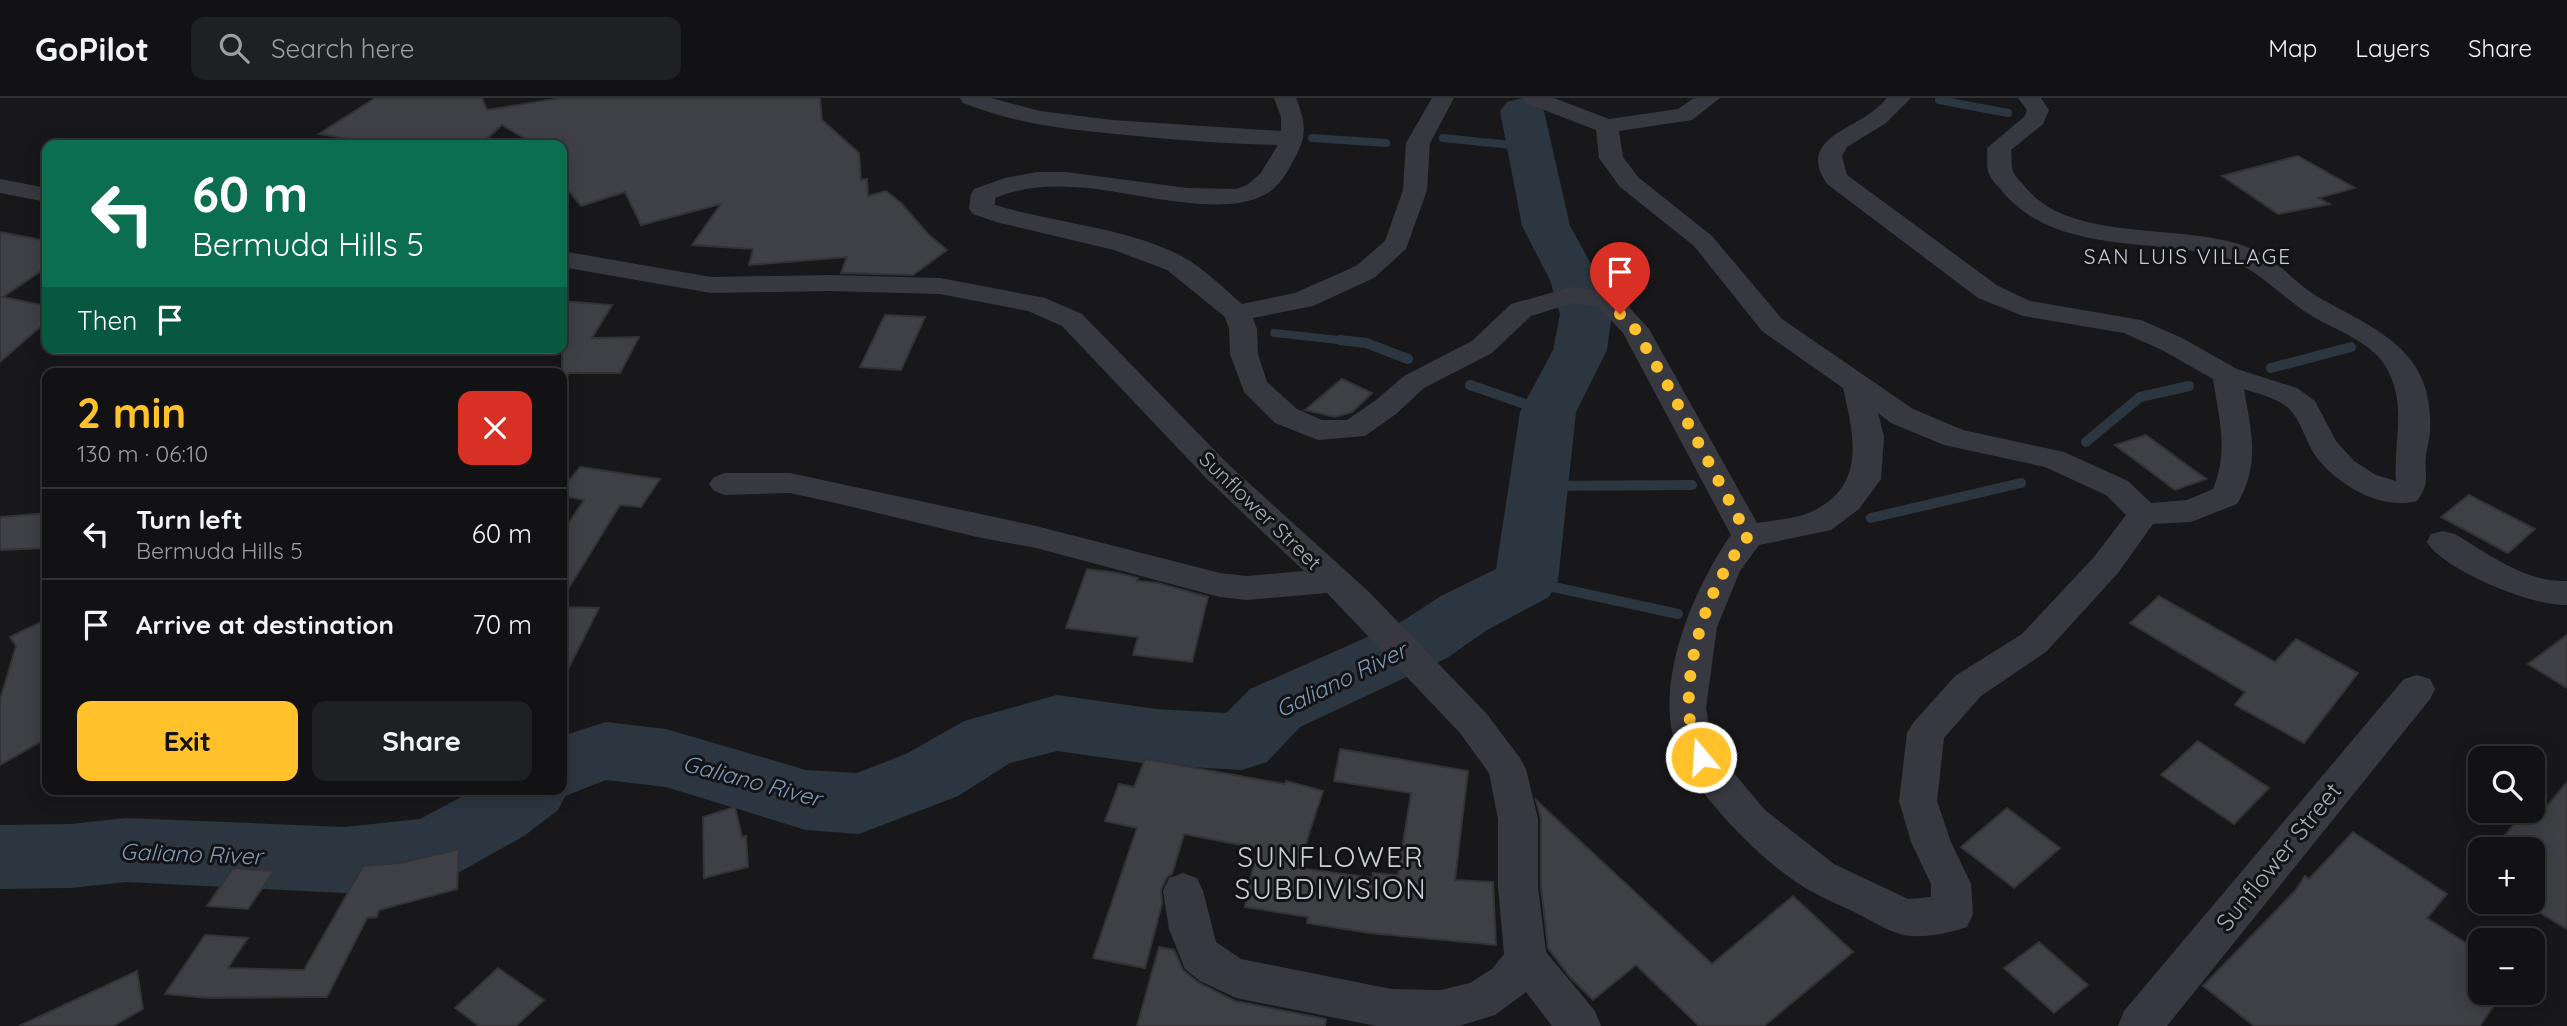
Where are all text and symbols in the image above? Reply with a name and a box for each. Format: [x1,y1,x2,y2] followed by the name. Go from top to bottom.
[191,17,681,80] search box
[35,28,149,69] text: GoPilot
[215,29,253,67] icon: search
[271,32,414,65] text: Search here
[2268,33,2317,63] text: Map
[2355,33,2430,63] text: Layers
[2468,33,2532,63] text: Share
[192,163,308,224] text: 60 m
[77,168,168,259] icon: left
[192,224,424,264] text: Bermuda Hills 5
[1590,242,1650,314] pin
[2084,243,2292,269] district label: SAN LUIS VILLAGE
[1601,253,1639,291] icon: arrive
[151,301,189,339] icon: arrive
[77,304,137,337] text: Then
[77,386,186,439] text: 2 min
[458,391,532,465] button: close
[77,439,208,468] text: 130 m · 06:10
[1194,445,1327,575] street label: Sunflower Street
[136,503,243,536] text: Turn left
[77,515,115,553] icon: left
[472,517,532,550] text: 60 m
[136,536,303,565] text: Bermuda Hills 5
[77,606,115,644] icon: arrive
[136,608,394,641] text: Arrive at destination
[472,608,532,641] text: 70 m
[1271,634,1414,724] water label: Galiano River
[77,701,298,781] button: Exit
[312,701,532,781] button: Share
[1664,720,1738,794] position arrow
[2468,746,2545,1005] map controls
[2468,746,2545,823] button: search
[680,748,828,814] water label: Galiano River
[2209,776,2347,937] street label: Sunflower Street
[120,837,266,871] water label: Galiano River
[2468,837,2545,914] button: +
[1234,839,1428,906] district label: SUNFLOWER SUBDIVISION
[2468,928,2545,1005] button: −

